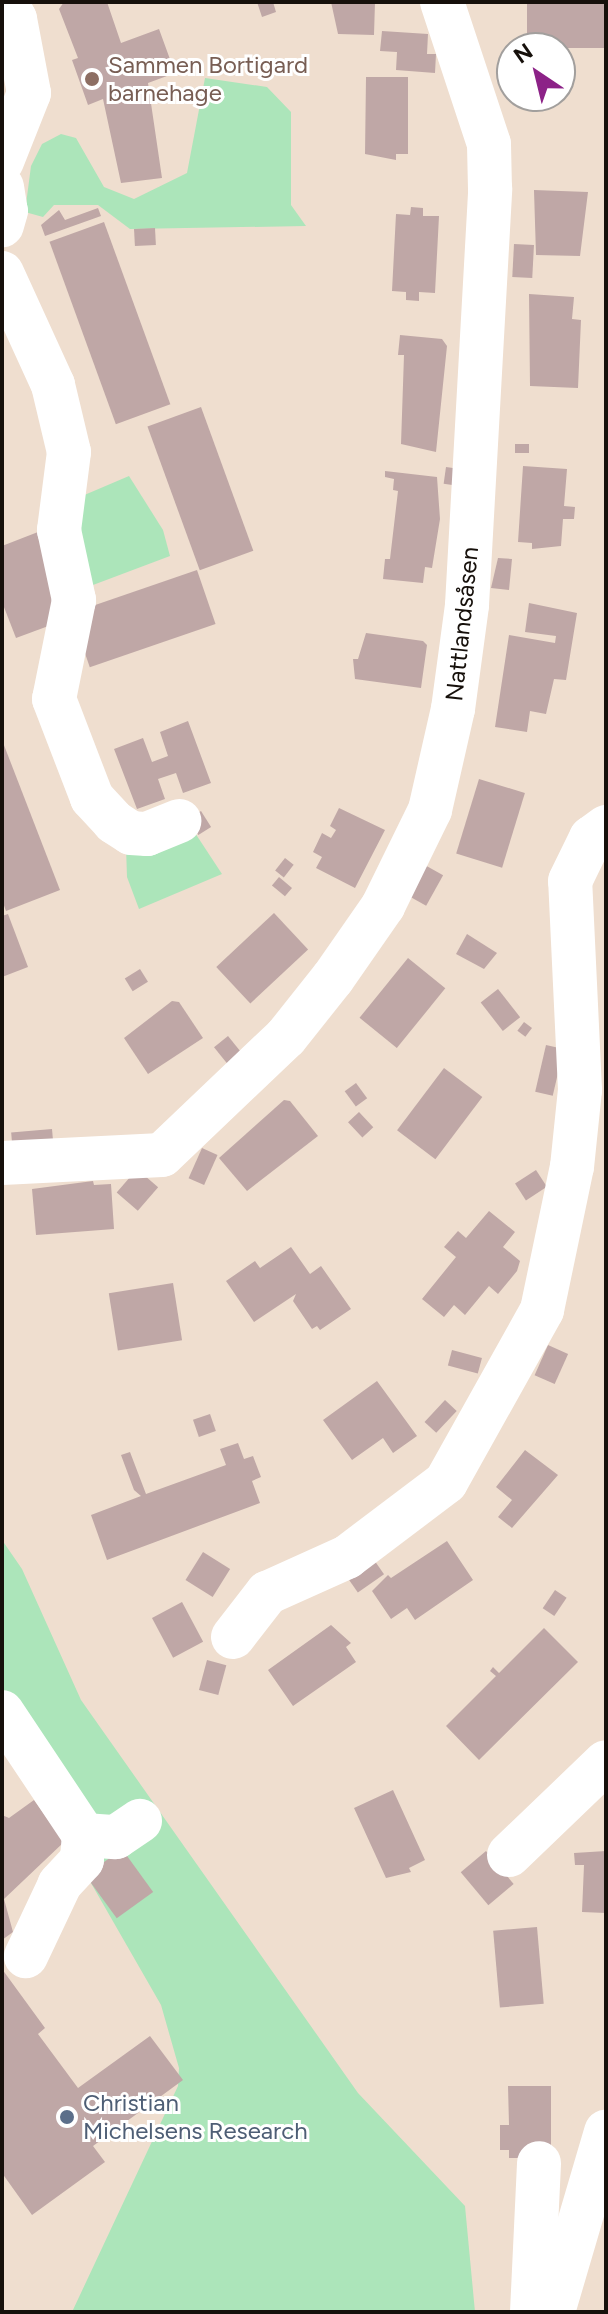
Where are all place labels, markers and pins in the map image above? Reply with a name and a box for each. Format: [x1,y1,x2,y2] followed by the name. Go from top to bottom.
[108,51,308,107] place label: Sammen Bortigard barnehage
[83,70,101,88] marker: Sammen Bortigard barnehage
[83,2089,308,2145] place label: Christian Michelsens Research
[58,2108,76,2126] marker: Christian Michelsens Research

